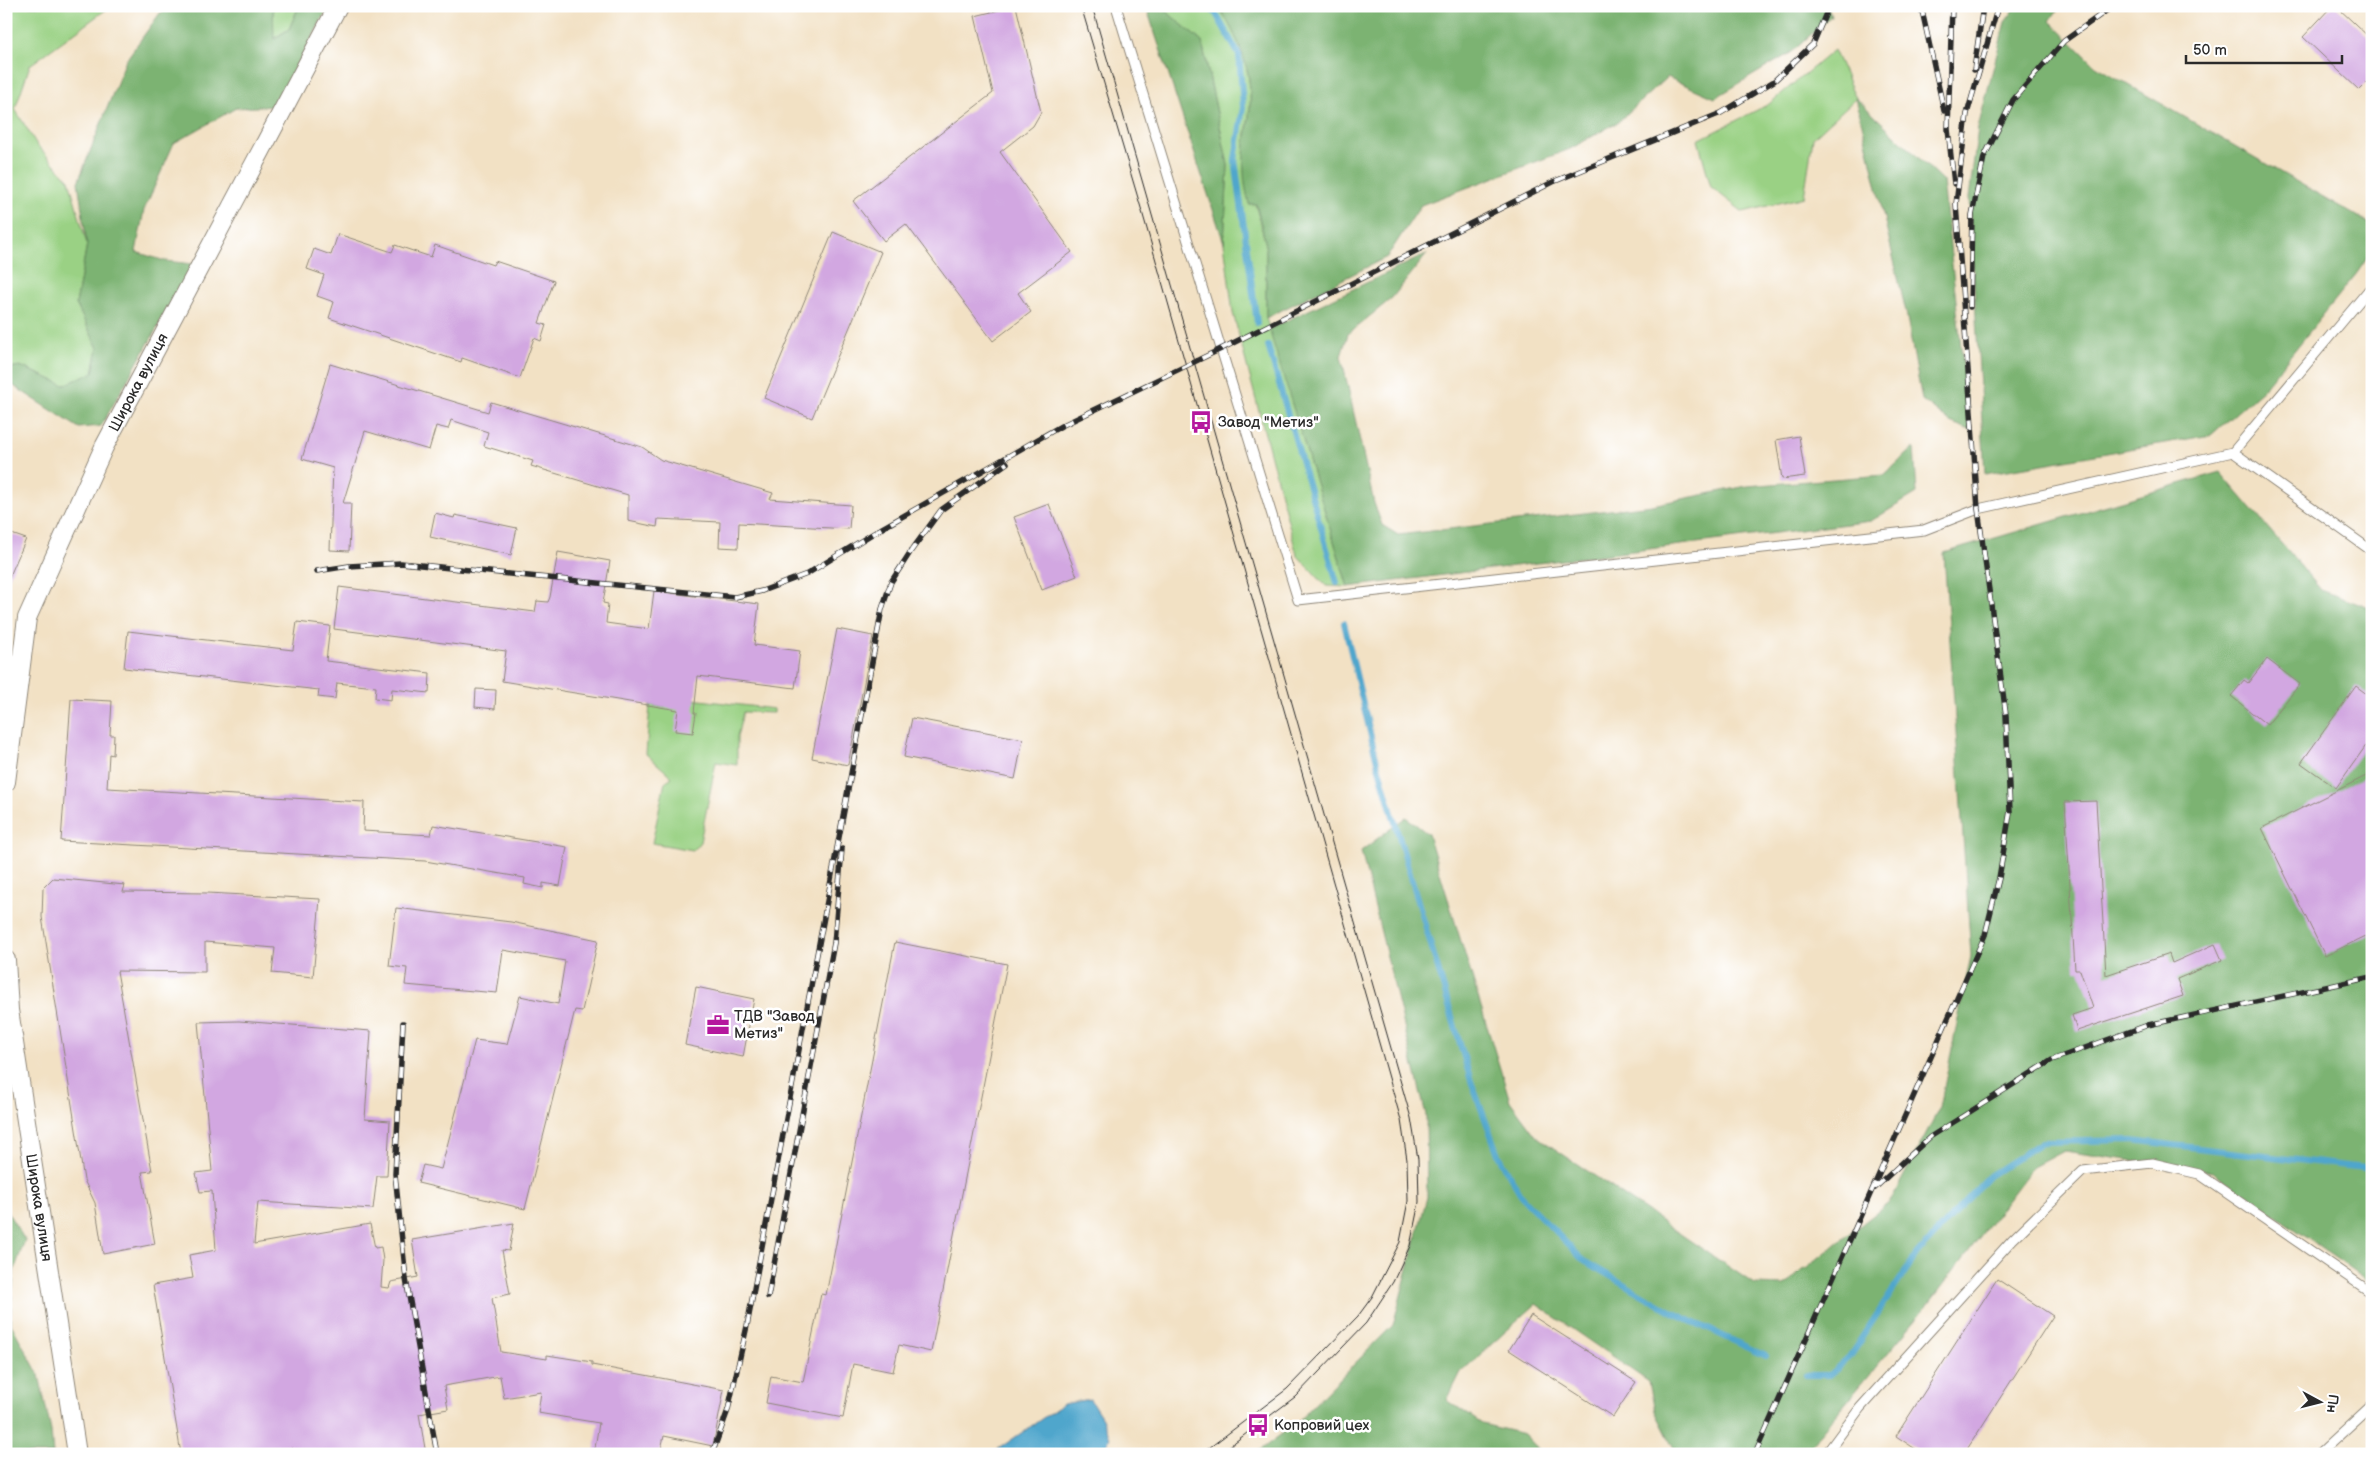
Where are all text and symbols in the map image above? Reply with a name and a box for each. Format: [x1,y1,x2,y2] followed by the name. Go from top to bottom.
[2186,32,2342,64] scale bar
[2193,41,2227,60] text: 50 m
[105,330,173,435] street label: Широка вулиця
[1188,409,1214,435] bus stop icon: Завод "Метиз"
[1218,413,1319,432] place label: Завод "Метиз"
[734,1007,815,1043] place label: ТДВ "Завод Метиз"
[705,1012,731,1038] office icon: ТДВ "Завод Метиз"
[21,1152,56,1263] street label: Широка вулиця
[2296,1378,2346,1428] north arrow
[2323,1393,2342,1414] text: Пн
[1245,1412,1271,1438] bus stop icon: Копровий цех
[1274,1416,1370,1435] place label: Копровий цех

